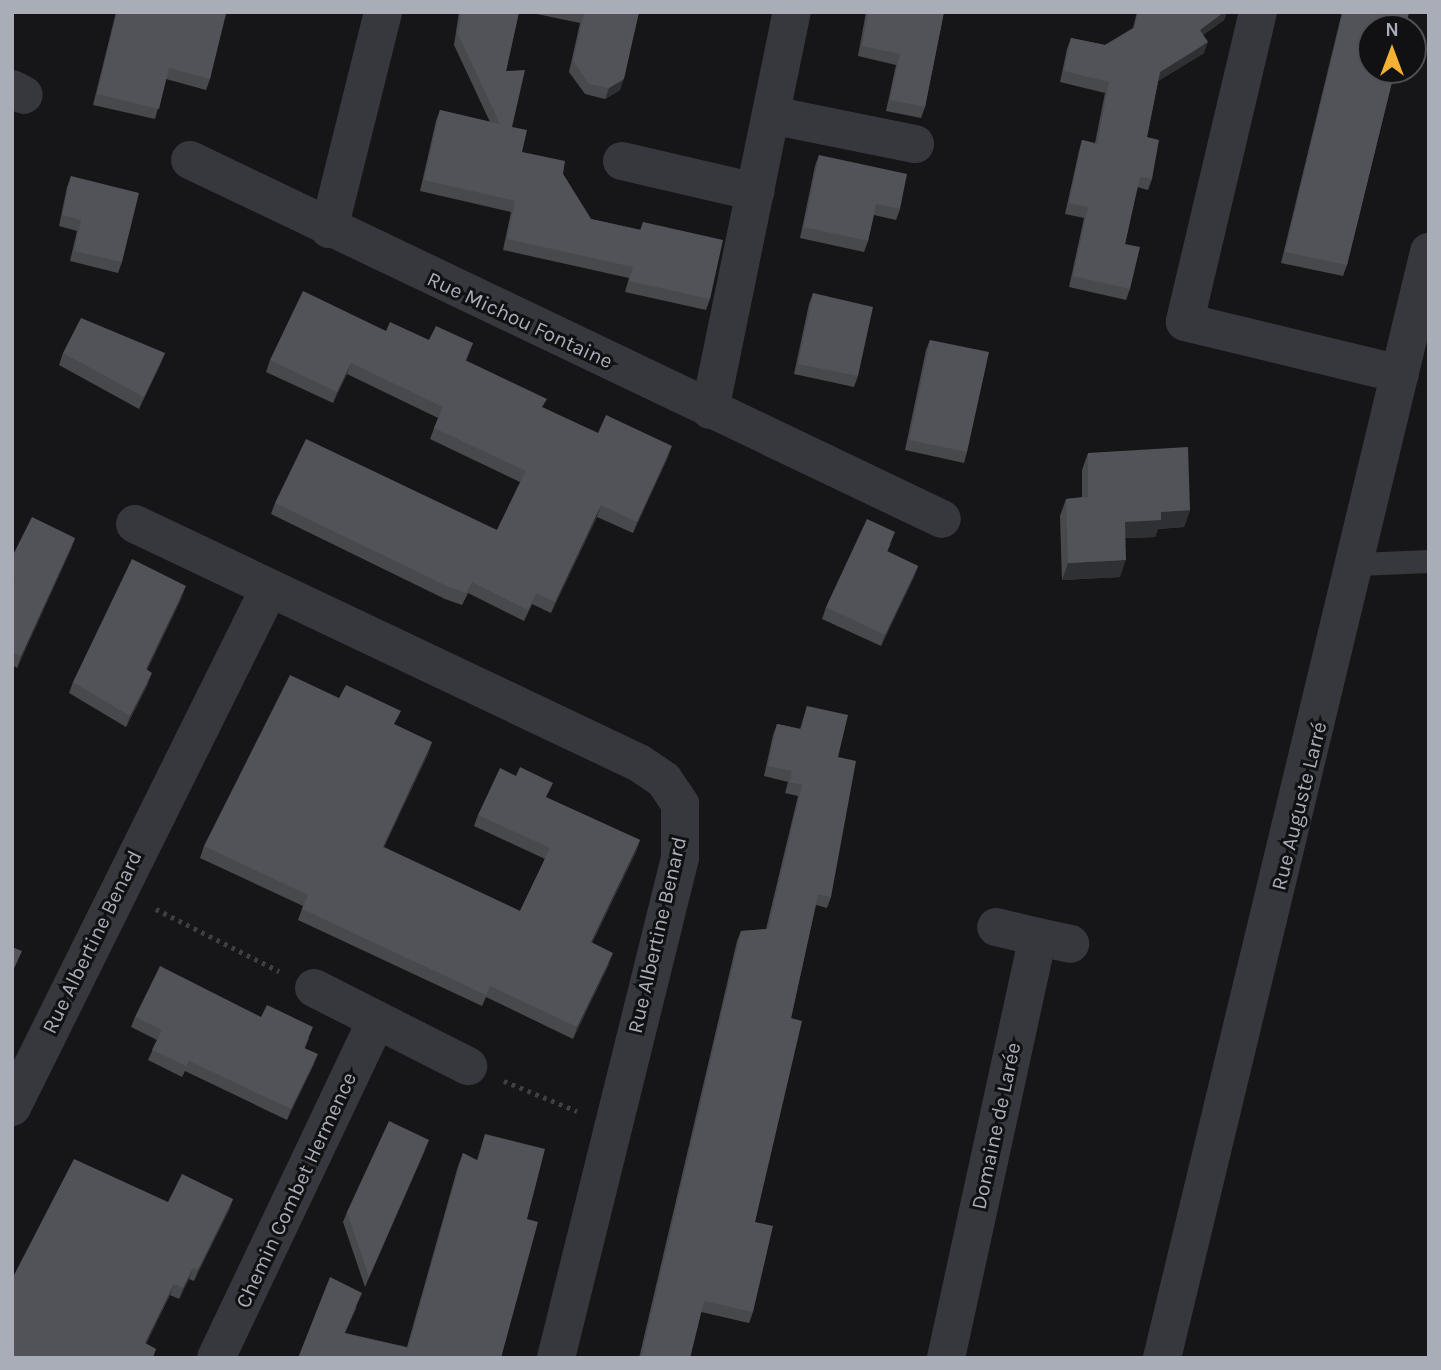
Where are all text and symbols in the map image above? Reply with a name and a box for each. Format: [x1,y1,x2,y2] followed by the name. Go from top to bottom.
[1357,14,1427,84] north arrow
[1385,19,1399,41] text: N
[423,266,617,374] street label: Rue Michou Fontaine
[1266,719,1332,893] street label: Rue Auguste Larré
[622,834,692,1036] street label: Rue Albertine Benard
[37,846,147,1038] street label: Rue Albertine Benard
[966,1040,1026,1212] street label: Domaine de Larée
[230,1068,362,1312] street label: Chemin Combet Hermence

